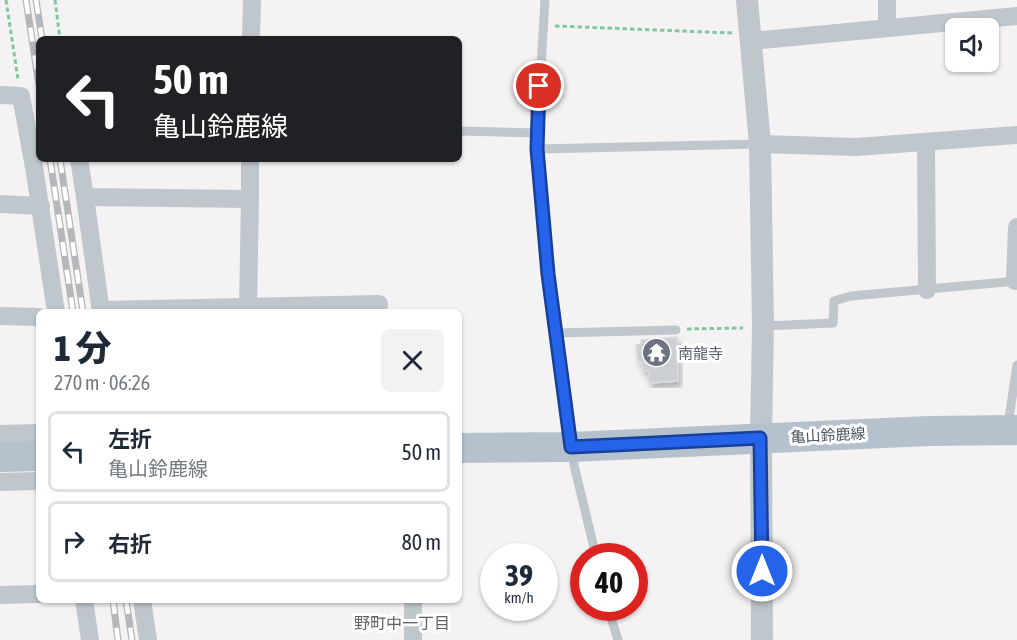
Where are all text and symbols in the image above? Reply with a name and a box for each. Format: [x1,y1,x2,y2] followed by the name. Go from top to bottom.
[945,18,999,72] map controls
[945,18,999,72] button: sound
[153,55,228,103] text: 50 m
[54,60,132,138] icon: left
[513,60,564,111] pin
[522,69,555,102] icon: arrive
[153,111,288,142] text: 亀山鈴鹿線
[54,327,112,369] text: 1 分
[381,329,444,392] button: close
[641,337,673,369] temple icon: 南龍寺
[678,345,723,362] place label: 南龍寺
[54,371,150,394] text: 270 m · 06:26
[790,425,866,445] street label: 亀山鈴鹿線
[108,426,152,452] text: 左折
[57,435,90,468] icon: left
[401,439,441,465] text: 50 m
[108,457,208,480] text: 亀山鈴鹿線
[57,525,90,558] icon: right
[401,529,441,555] text: 80 m
[108,531,152,557] text: 右折
[730,539,794,603] position arrow
[570,543,648,621] speed limit sign: 40
[505,558,533,592] text: 39
[504,589,534,606] text: km/h
[354,614,450,632] district label: 野町中一丁目

